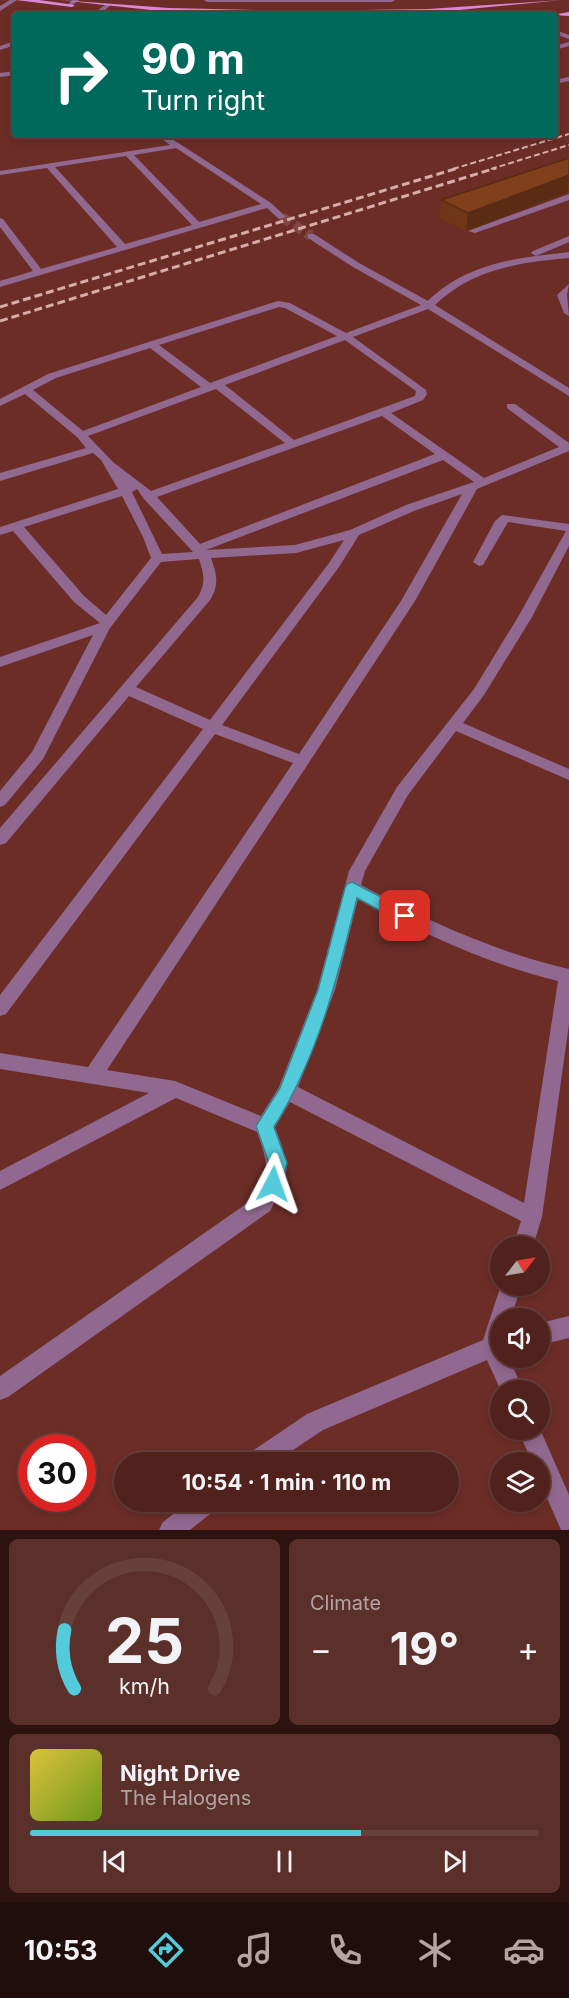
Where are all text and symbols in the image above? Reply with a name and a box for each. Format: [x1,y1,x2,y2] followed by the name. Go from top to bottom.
[141,33,245,84] text: 90 m
[42,36,120,114] icon: right
[141,84,265,117] text: Turn right
[379,890,430,941] pin
[388,899,421,932] icon: arrive
[241,1152,305,1216] position arrow
[490,1236,550,1296] north arrow
[490,1236,550,1512] map controls
[490,1308,550,1368] button: sound
[490,1380,550,1440] button: search
[18,1434,96,1512] speed limit sign: 30
[490,1452,550,1512] button: layers
[182,1469,391,1495] text: 10:54 · 1 min · 110 m
[310,1591,381,1615] text: Climate
[105,1603,184,1678] text: 25
[390,1621,459,1676] text: 19°
[310,1629,332,1669] text: −
[517,1629,539,1669] text: +
[119,1673,170,1699] text: km/h
[120,1760,240,1786] text: Night Drive
[120,1786,251,1810] text: The Halogens
[98,1845,131,1878] icon: previous
[268,1845,301,1878] icon: pause
[438,1845,471,1878] icon: next
[145,1929,187,1971] icon: directions
[234,1929,276,1971] icon: music
[324,1929,366,1971] icon: phone
[414,1929,456,1971] icon: climate
[503,1929,545,1971] icon: car
[24,1934,97,1967] text: 10:53

